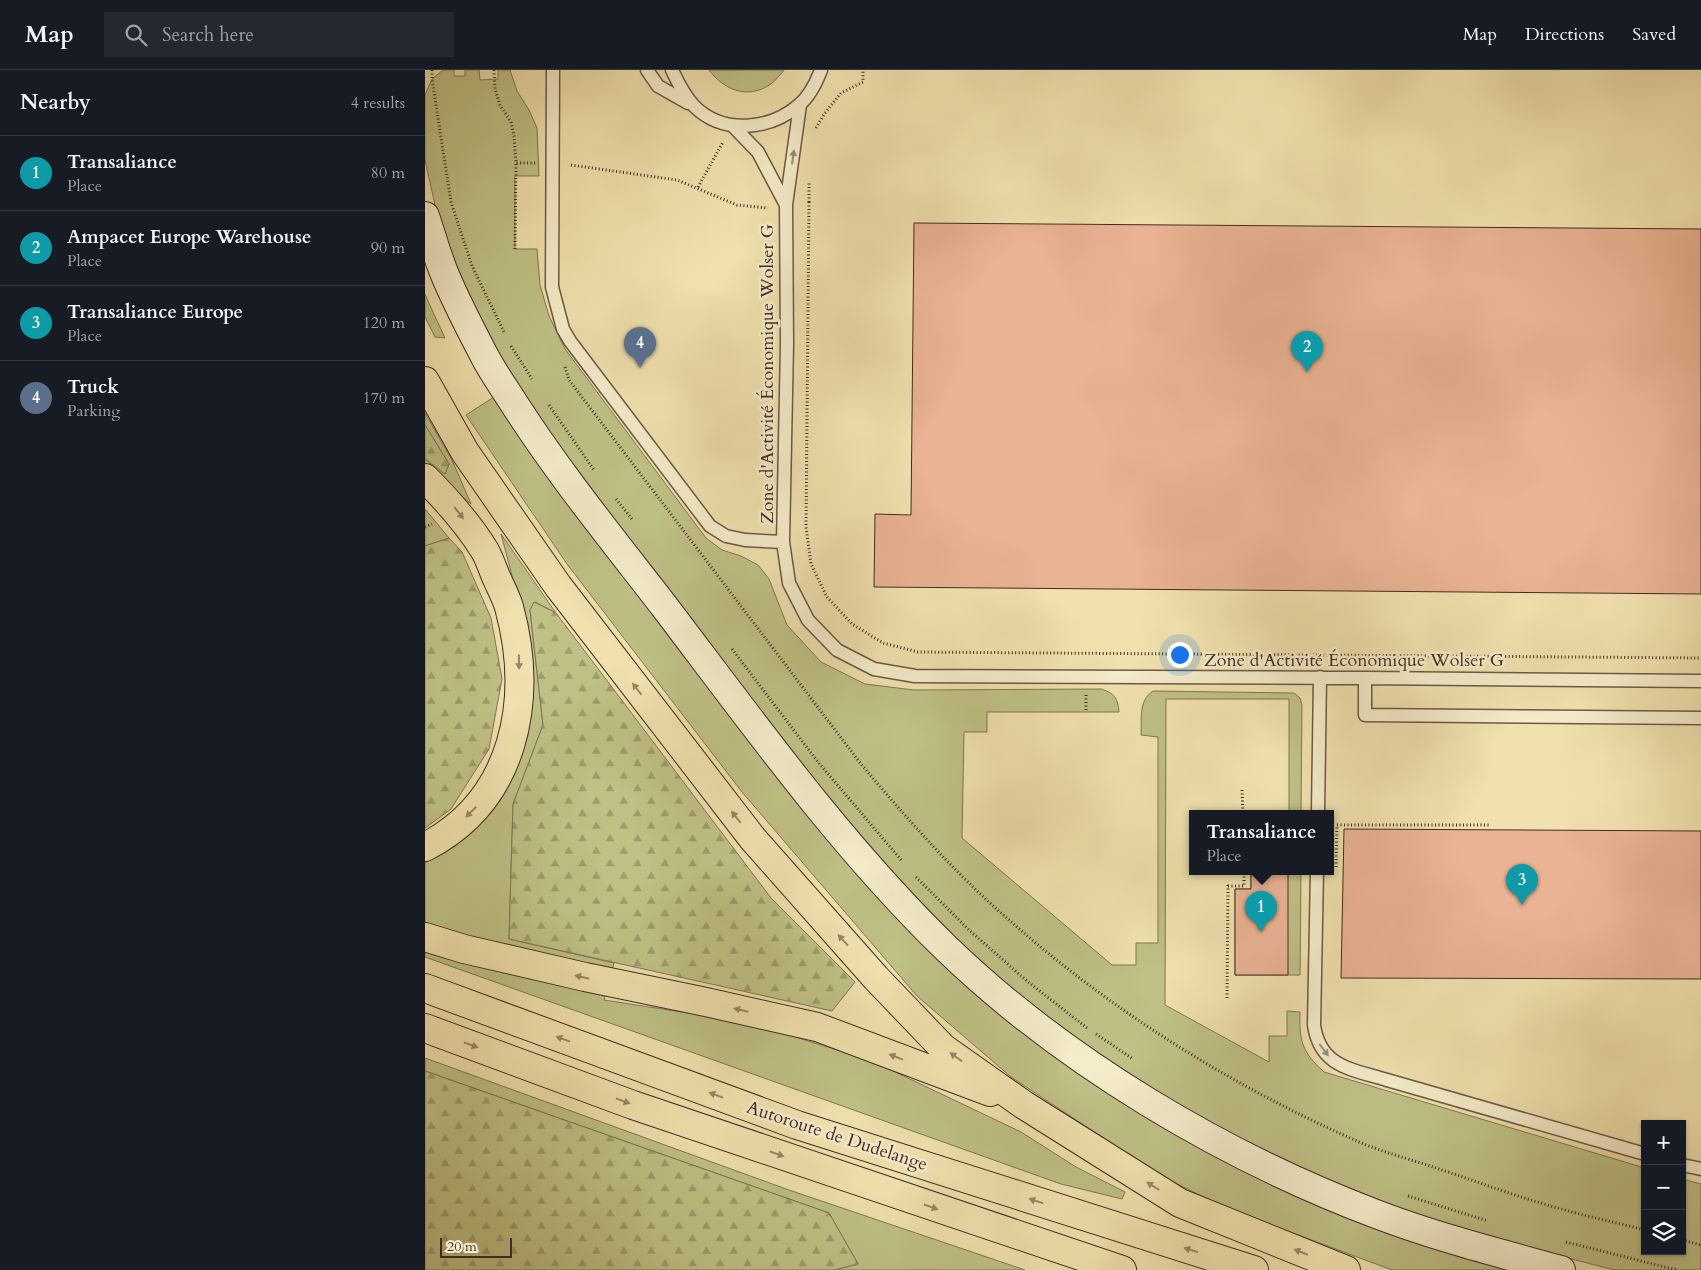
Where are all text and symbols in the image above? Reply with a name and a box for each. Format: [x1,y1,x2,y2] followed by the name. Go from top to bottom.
[104,12,454,57] search box
[25,18,74,51] text: Map
[122,21,150,49] icon: search
[162,22,254,48] text: Search here
[1463,22,1497,47] text: Map
[1525,22,1604,47] text: Directions
[1632,22,1676,47] text: Saved
[20,88,91,117] text: Nearby
[351,92,405,114] text: 4 results
[67,149,177,175] text: Transaliance
[789,149,797,165] one-way arrow
[32,162,40,184] text: 1
[371,162,405,184] text: 80 m
[67,175,102,197] text: Place
[67,224,311,250] text: Ampacet Europe Warehouse
[755,224,780,524] street label: Zone d'Activité Économique Wolser G
[32,237,40,259] text: 2
[371,237,405,259] text: 90 m
[67,250,102,272] text: Place
[67,299,243,325] text: Transaliance Europe
[32,312,40,334] text: 3
[363,312,405,334] text: 120 m
[67,325,102,347] text: Place
[624,327,656,368] pin: 4
[1291,331,1323,372] pin: 2
[67,374,119,400] text: Truck
[32,387,40,409] text: 4
[363,387,405,409] text: 170 m
[67,400,120,422] text: Parking
[453,507,464,520] one-way arrow
[1167,642,1193,668] your location
[1204,648,1504,673] street label: Zone d'Activité Économique Wolser G
[515,654,523,670] one-way arrow
[632,682,643,695] one-way arrow
[465,805,477,817] one-way arrow
[1189,810,1334,875] popup
[731,811,742,824] one-way arrow
[1207,819,1316,845] text: Transaliance
[1207,845,1242,867] text: Place
[1506,864,1538,905] pin: 3
[1245,891,1277,932] pin: 1
[837,935,849,947] one-way arrow
[574,972,590,980] one-way arrow
[734,1006,749,1014] one-way arrow
[555,1035,570,1043] one-way arrow
[463,1042,478,1049] one-way arrow
[1319,1043,1329,1057] one-way arrow
[950,1051,963,1062] one-way arrow
[888,1053,903,1061] one-way arrow
[708,1091,723,1098] one-way arrow
[743,1095,931,1177] street label: Autoroute de Dudelange
[616,1097,631,1105] one-way arrow
[1641,1120,1686,1255] map controls
[1641,1120,1686,1165] button: +
[769,1151,784,1158] one-way arrow
[1641,1165,1686,1210] button: −
[1146,1181,1160,1191] one-way arrow
[1028,1196,1043,1204] one-way arrow
[923,1203,938,1211] one-way arrow
[1641,1210,1686,1255] button: layers
[440,1235,513,1258] scale bar
[447,1237,477,1256] text: 20 m
[1183,1246,1198,1254] one-way arrow
[1294,1247,1308,1255] one-way arrow

